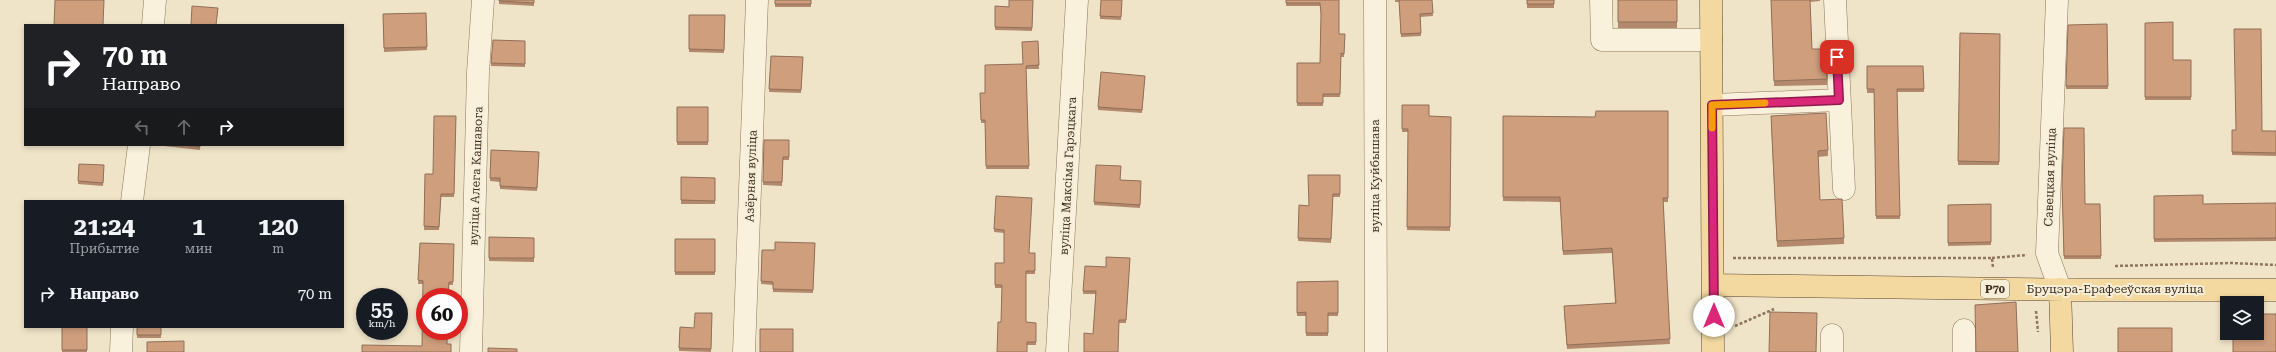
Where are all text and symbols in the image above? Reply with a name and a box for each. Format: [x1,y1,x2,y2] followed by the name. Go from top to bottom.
[102,39,167,72] text: 70 m
[36,40,88,92] icon: right
[1820,40,1854,74] pin
[1826,46,1848,68] icon: arrive
[102,73,181,94] text: Направо
[1057,96,1079,256] street label: вуліца Максіма Гарэцкага
[467,106,485,246] street label: вуліца Алега Кашавога
[131,116,153,138] icon: left
[173,116,195,138] icon: ahead
[215,116,237,138] icon: right
[1368,119,1382,233] street label: вуліца Куйбышава
[2041,127,2059,227] street label: Савецкая вуліца
[742,129,760,222] street label: Азёрная вуліца
[74,213,135,241] text: 21:24
[192,213,205,241] text: 1
[258,213,298,241] text: 120
[70,241,139,256] text: Прибытие
[185,241,213,256] text: мин
[272,241,284,256] text: m
[1981,280,2009,298] road number: Р70
[2027,282,2204,296] street label: Бруцэра-Ерафееўская вуліца
[36,283,58,305] icon: right
[70,285,139,303] text: Направо
[298,285,332,303] text: 70 m
[416,288,468,340] speed limit sign: 60
[1693,295,1735,337] position arrow
[2220,296,2264,340] map controls
[2220,296,2264,340] button: layers
[371,297,393,321] text: 55
[369,318,395,329] text: km/h

